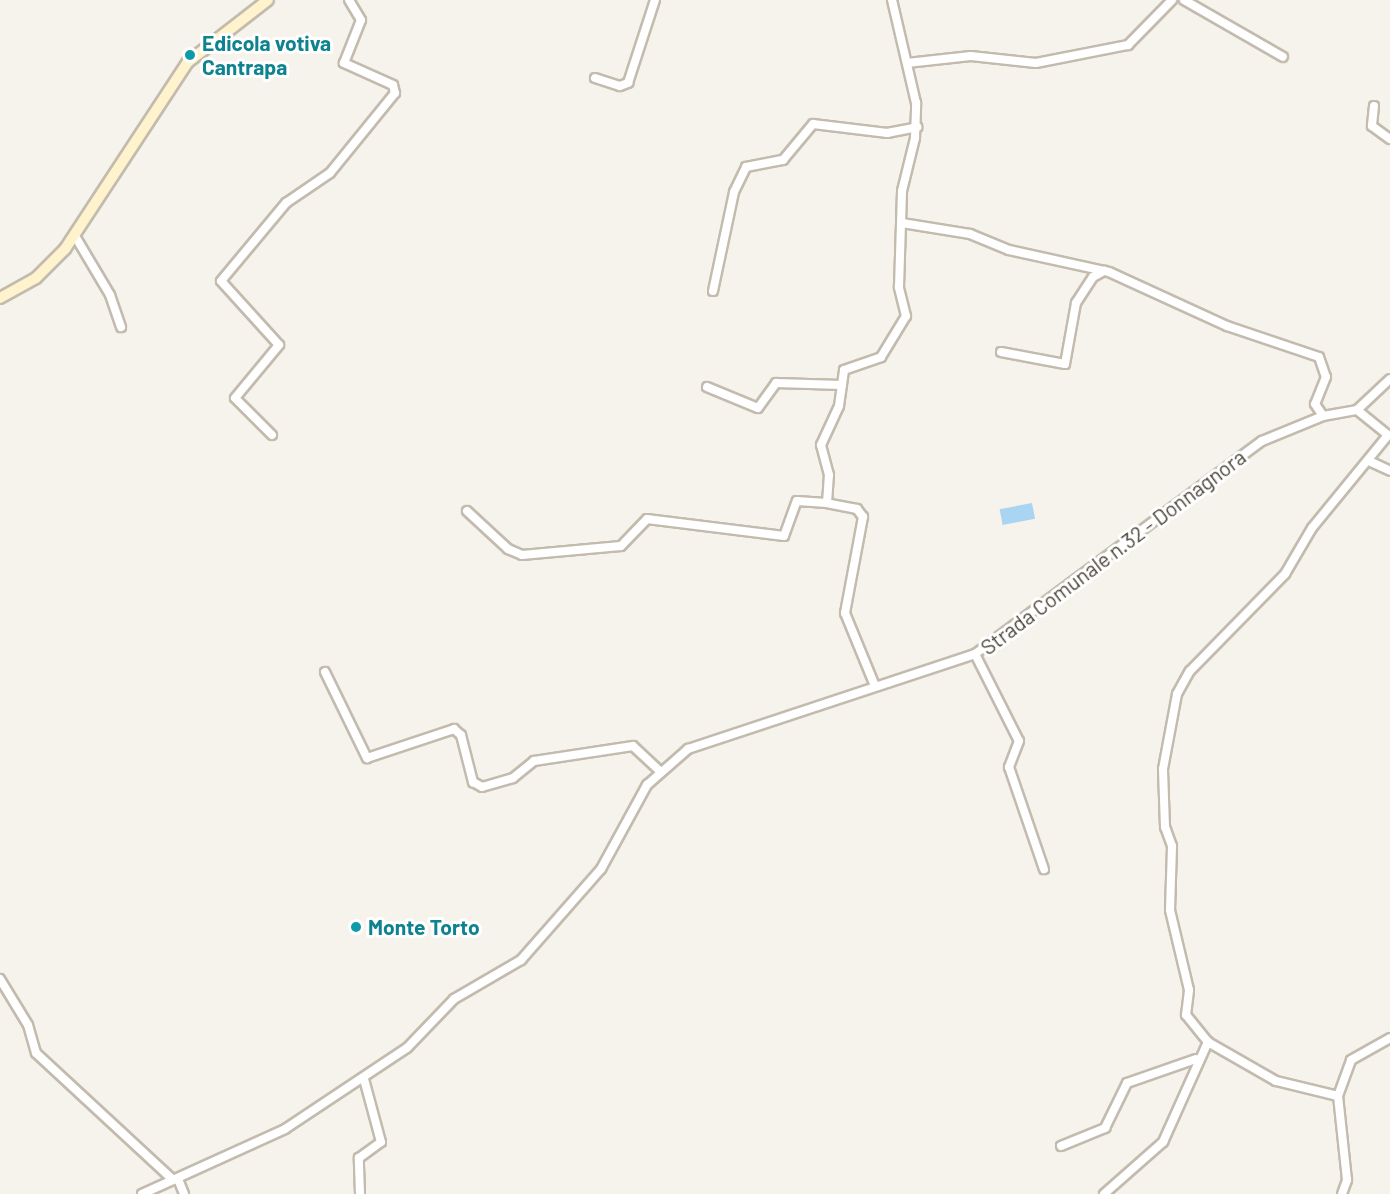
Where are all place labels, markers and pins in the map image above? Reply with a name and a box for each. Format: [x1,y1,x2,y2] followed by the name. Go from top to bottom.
[202,30,331,80] place label: Edicola votiva Cantrapa
[183,48,197,62] marker: Edicola votiva Cantrapa
[368,914,480,940] place label: Monte Torto
[349,920,363,934] marker: Monte Torto

